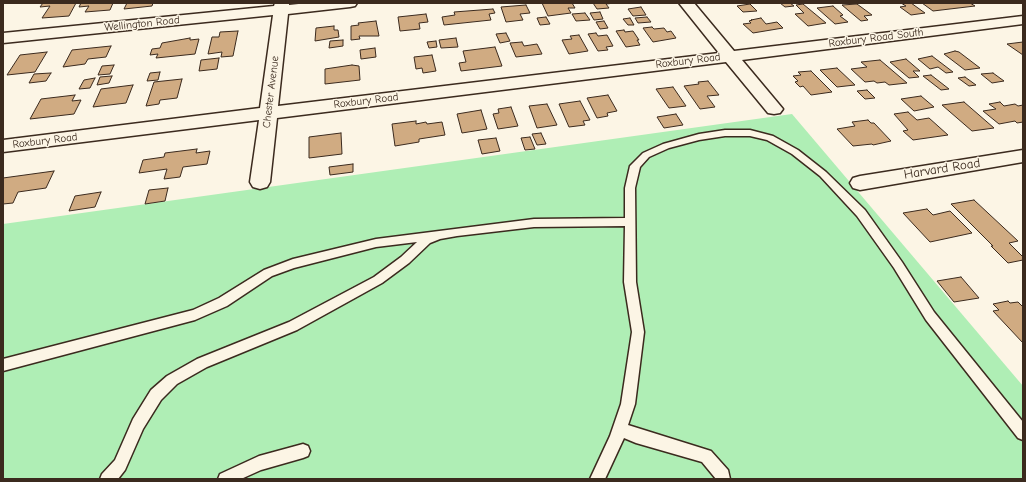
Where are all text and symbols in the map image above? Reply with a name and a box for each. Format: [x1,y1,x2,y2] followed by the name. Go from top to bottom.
[104,13,180,35] street label: Wellington Road
[828,26,924,50] street label: Roxbury Road South
[655,50,721,72] street label: Roxbury Road
[260,55,282,129] street label: Chester Avenue
[333,90,399,112] street label: Roxbury Road
[12,130,78,152] street label: Roxbury Road
[903,155,981,183] street label: Harvard Road

